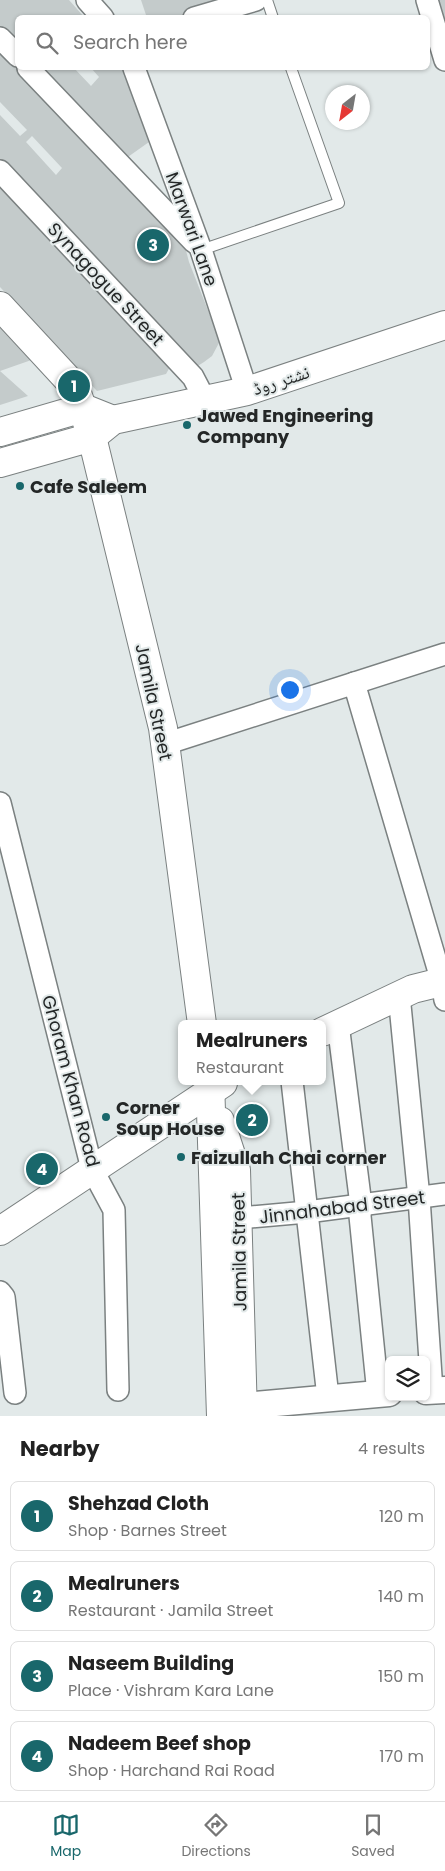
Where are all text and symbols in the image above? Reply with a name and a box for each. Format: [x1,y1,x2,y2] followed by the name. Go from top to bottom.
[15,15,430,70] search box
[33,29,61,57] icon: search
[73,29,187,56] text: Search here
[325,85,370,130] north arrow
[160,168,224,290] street label: Marwari Lane
[42,217,170,351] street label: Synagogue Street
[137,226,169,264] pin: 3
[249,359,313,401] street label: نشتر روڈ
[58,367,90,405] pin: 1
[197,403,373,449] place label: Jawed Engineering Company
[181,419,193,431] marker: Jawed Engineering Company
[30,474,147,499] place label: Cafe Saleem
[14,480,26,492] marker: Cafe Saleem
[129,641,179,763] street label: Jamila Street
[277,677,303,703] your location
[36,992,106,1170] street label: Ghoram Khan Road
[178,1020,326,1085] popup
[196,1027,308,1054] text: Mealruners
[196,1056,284,1079] text: Restaurant
[116,1095,225,1141] place label: Corner Soup House
[236,1101,268,1139] pin: 2
[100,1111,112,1123] marker: Corner Soup House
[191,1145,387,1170] place label: Faizullah Chai corner
[26,1150,58,1188] pin: 4
[175,1151,187,1163] marker: Faizullah Chai corner
[258,1184,426,1230] street label: Jinnahabad Street
[225,1192,253,1312] street label: Jamila Street
[385,1356,430,1401] map controls
[385,1356,430,1401] button: layers
[20,1434,100,1463] text: Nearby
[358,1437,425,1460] text: 4 results
[68,1490,209,1517] text: Shehzad Cloth
[34,1505,40,1528] text: 1
[379,1505,424,1528] text: 120 m
[68,1519,227,1542] text: Shop · Barnes Street
[68,1570,180,1597] text: Mealruners
[32,1585,42,1608] text: 2
[378,1585,424,1608] text: 140 m
[68,1599,273,1622] text: Restaurant · Jamila Street
[68,1650,234,1677] text: Naseem Building
[32,1665,42,1688] text: 3
[378,1665,424,1688] text: 150 m
[68,1679,274,1702] text: Place · Vishram Kara Lane
[68,1730,251,1757] text: Nadeem Beef shop
[32,1745,42,1768] text: 4
[379,1745,424,1768] text: 170 m
[68,1759,275,1782] text: Shop · Harchand Rai Road
[50,1811,81,1862] tab: Map
[181,1811,251,1862] tab: Directions
[351,1811,395,1862] tab: Saved

